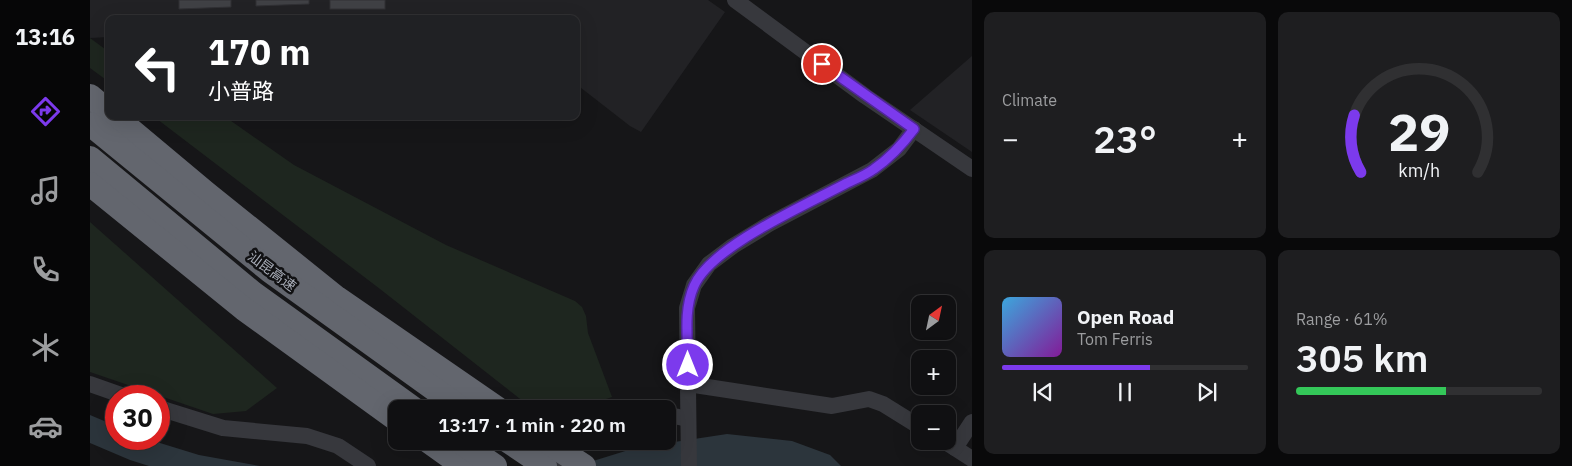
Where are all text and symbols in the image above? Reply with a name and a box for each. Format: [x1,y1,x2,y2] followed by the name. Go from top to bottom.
[15,22,75,51] text: 13:16
[208,29,311,75] text: 170 m
[125,35,190,100] icon: left
[801,43,843,85] pin
[808,50,836,78] icon: arrive
[208,76,274,105] text: 小普路
[1002,90,1057,110] text: Climate
[28,94,63,129] icon: directions
[1388,98,1450,165] text: 29
[1093,114,1157,163] text: 23°
[1002,120,1019,157] text: −
[1231,120,1248,157] text: +
[1398,159,1440,182] text: km/h
[28,173,63,208] icon: music
[244,247,300,295] street label: 汕昆高速
[28,252,63,287] icon: phone
[911,295,956,340] north arrow
[911,295,956,450] map controls
[1077,305,1174,329] text: Open Road
[1296,309,1388,329] text: Range · 61%
[1077,329,1153,349] text: Tom Ferris
[28,330,63,365] icon: climate
[1296,333,1428,382] text: 305 km
[661,338,713,390] position arrow
[911,350,956,395] button: +
[1029,378,1057,406] icon: previous
[1111,378,1139,406] icon: pause
[1193,378,1221,406] icon: next
[105,385,170,450] speed limit sign: 30
[911,405,956,450] button: −
[28,409,63,444] icon: car
[438,413,626,437] text: 13:17 · 1 min · 220 m

